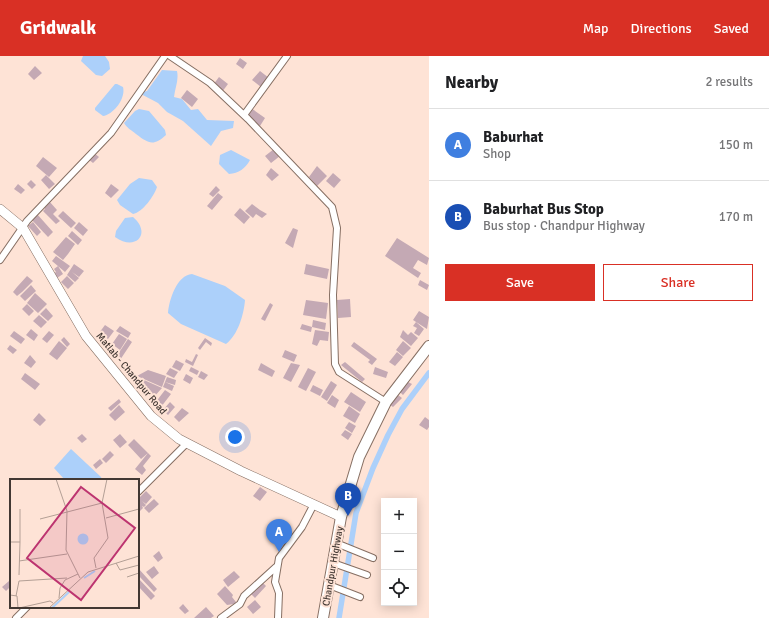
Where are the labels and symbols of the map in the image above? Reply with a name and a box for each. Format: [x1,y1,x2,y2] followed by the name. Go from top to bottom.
[93,330,169,417] street label: Matlab - Chandpur Road
[225,427,245,447] your location
[10,479,139,608] inset map
[335,483,361,516] pin: B
[266,519,292,552] pin: A
[320,525,346,607] street label: Chandpur Highway

